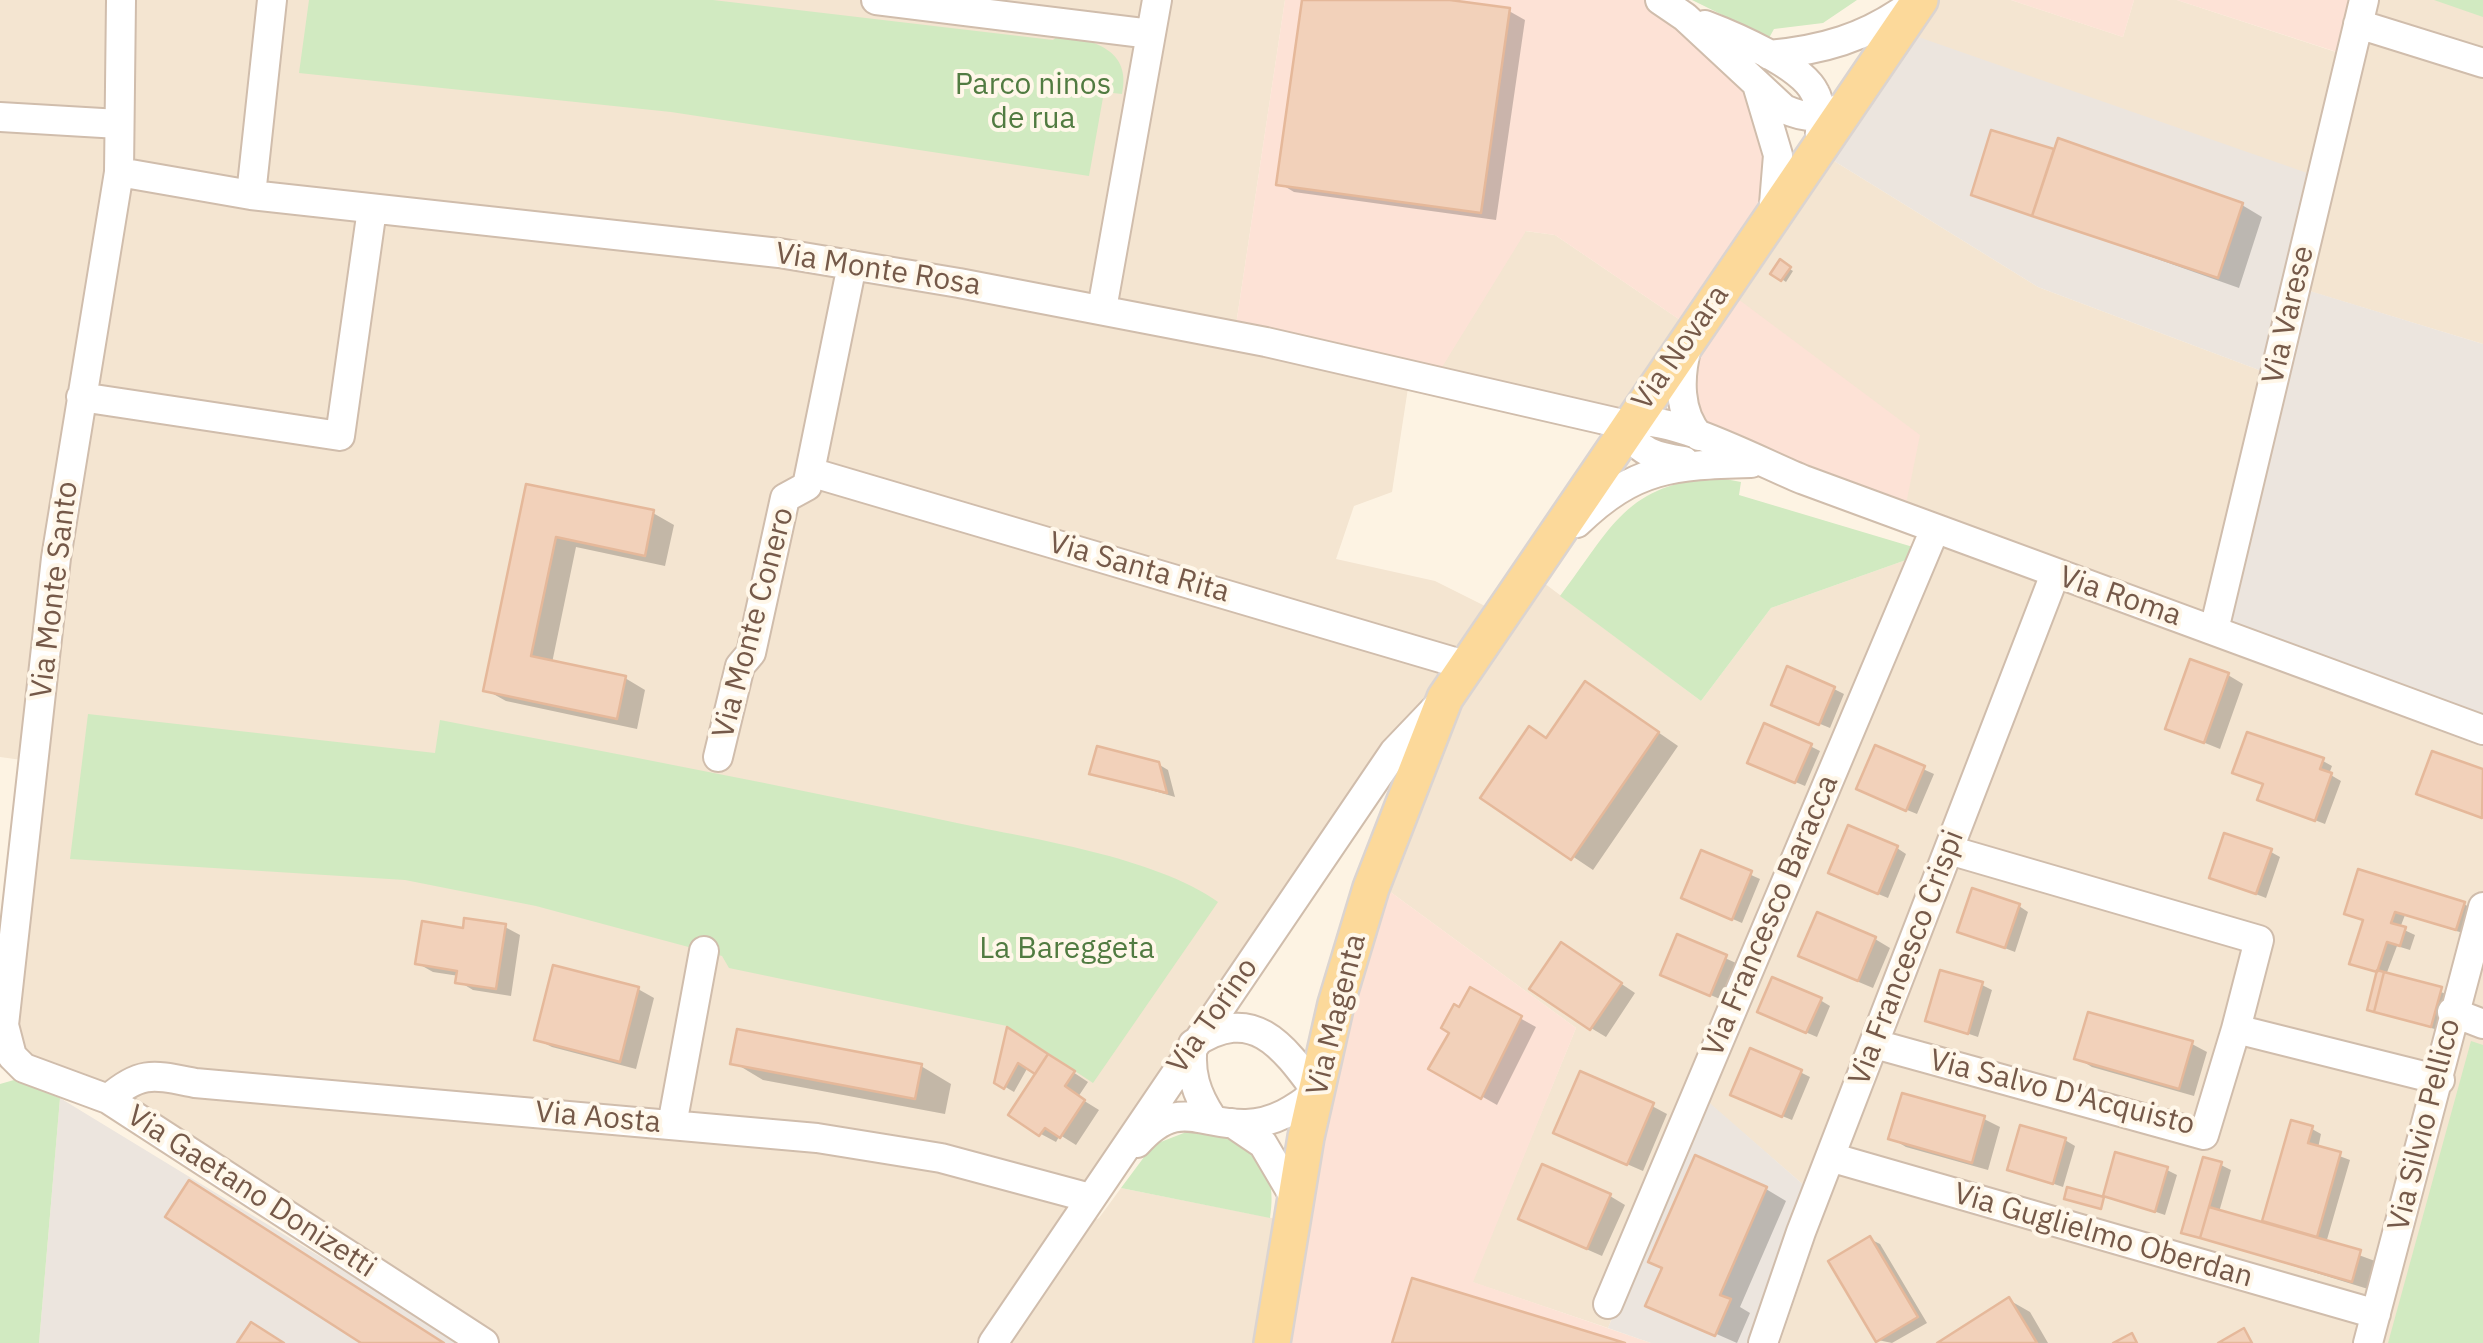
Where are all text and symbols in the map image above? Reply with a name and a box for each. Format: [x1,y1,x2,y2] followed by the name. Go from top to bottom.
[955,67,1111,138] park label: Parco ninos de rua
[773,236,983,304] street label: Via Monte Rosa
[2256,242,2322,388] street label: Via Varese
[1625,279,1737,417] street label: Via Novara
[24,479,86,701] street label: Via Monte Santo
[706,504,802,742] street label: Via Monte Conero
[1045,525,1233,611] street label: Via Santa Rita
[2054,559,2186,635] street label: Via Roma
[1695,770,1847,1062] street label: Via Francesco Baracca
[1842,825,1972,1091] street label: Via Francesco Crispi
[979,931,1155,967] park label: La Bareggeta
[1300,931,1374,1099] street label: Via Magenta
[1160,951,1266,1081] street label: Via Torino
[2381,1015,2469,1235] street label: Via Silvio Pellico
[1926,1043,2198,1143] street label: Via Salvo D'Acquisto
[534,1095,662,1141] street label: Via Aosta
[120,1098,382,1286] street label: Via Gaetano Donizetti
[1949,1176,2257,1296] street label: Via Guglielmo Oberdan

